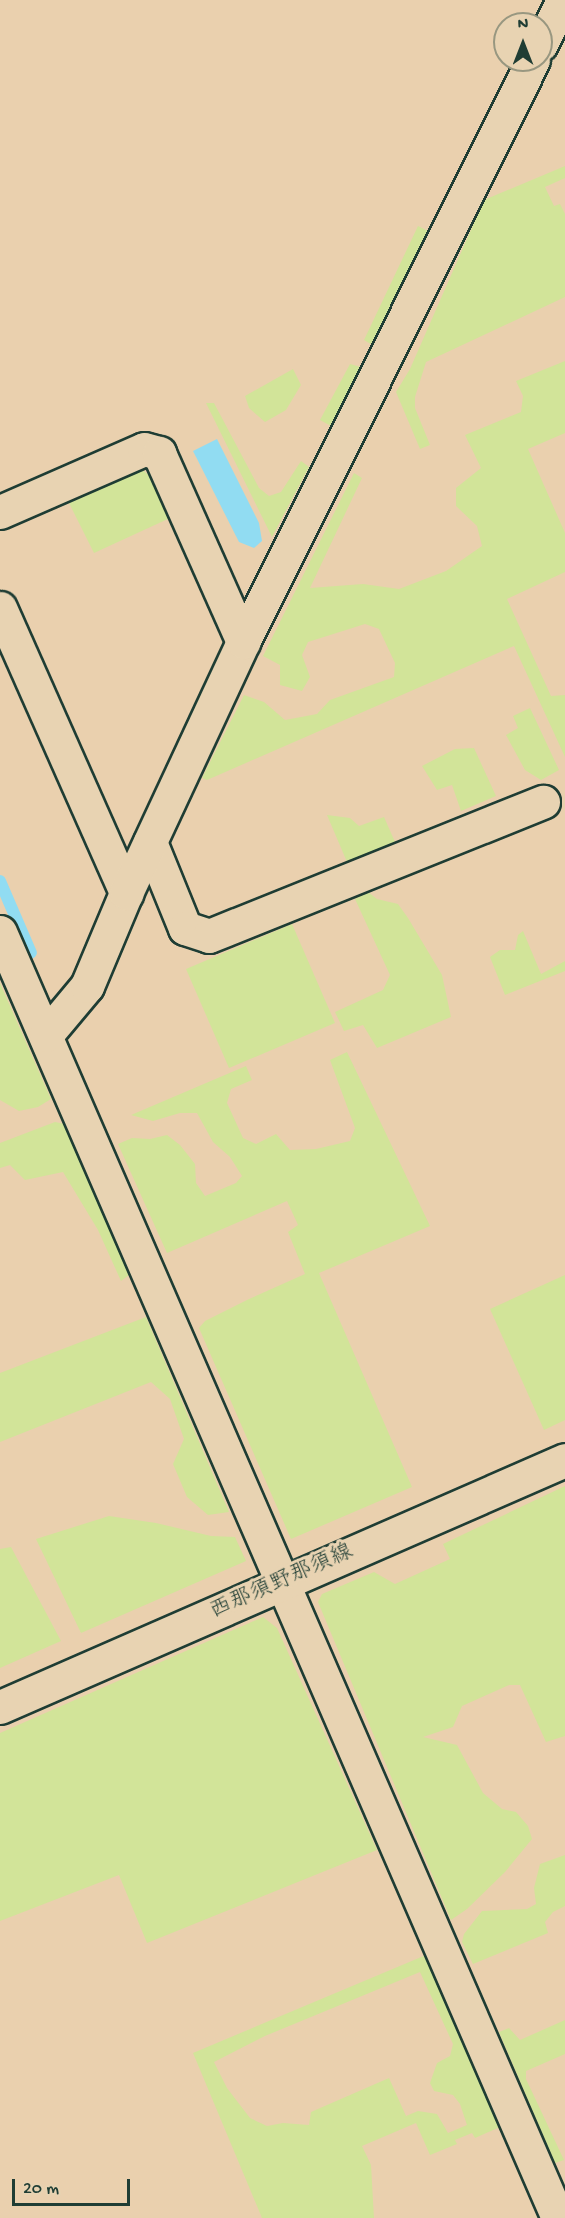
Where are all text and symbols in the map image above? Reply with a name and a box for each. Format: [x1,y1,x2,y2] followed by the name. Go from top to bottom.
[493,12,553,72] north arrow
[518,16,528,35] text: N
[206,1540,358,1626] street label: 西那須野那須線
[15,2167,134,2205] scale bar
[23,2179,59,2200] text: 20 m

